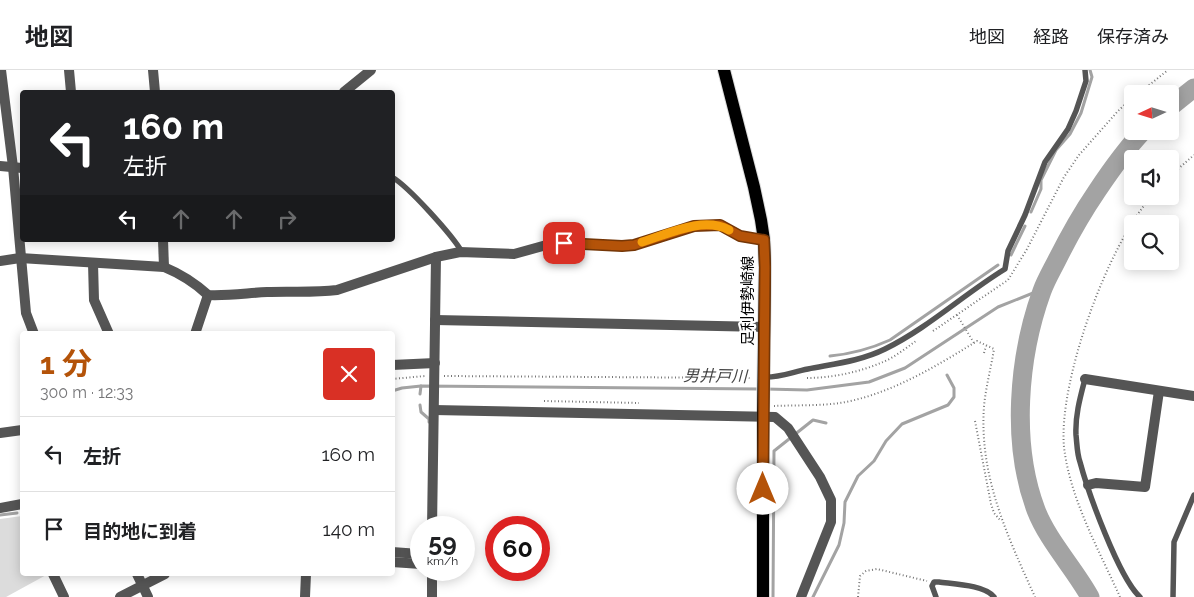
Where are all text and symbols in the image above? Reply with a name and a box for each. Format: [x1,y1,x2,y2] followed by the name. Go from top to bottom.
[25,22,73,51] text: 地図
[969,26,1005,47] text: 地図
[1033,26,1069,47] text: 経路
[1097,26,1169,47] text: 保存済み
[1124,85,1179,140] north arrow
[1124,85,1179,270] map controls
[123,106,224,147] text: 160 m
[40,110,105,175] icon: left
[1124,150,1179,205] button: sound
[123,153,167,179] text: 左折
[114,205,142,233] icon: left
[167,205,195,233] icon: ahead
[220,205,248,233] icon: ahead
[273,205,301,233] icon: right
[1124,215,1179,270] button: search
[543,222,585,264] pin
[550,229,578,257] icon: arrive
[739,256,757,346] street label: 足利伊勢崎線
[40,346,92,381] text: 1 分
[323,348,375,400] button: close
[683,366,749,386] water label: 男井戸川
[40,383,133,402] text: 300 m · 12:33
[40,440,68,468] icon: left
[321,443,375,465] text: 160 m
[83,445,121,467] text: 左折
[736,462,788,514] position arrow
[40,515,68,543] icon: arrive
[485,516,550,581] speed limit sign: 60
[323,518,375,540] text: 140 m
[83,520,197,542] text: 目的地に到着
[428,527,457,557] text: 59
[427,554,458,568] text: km/h

